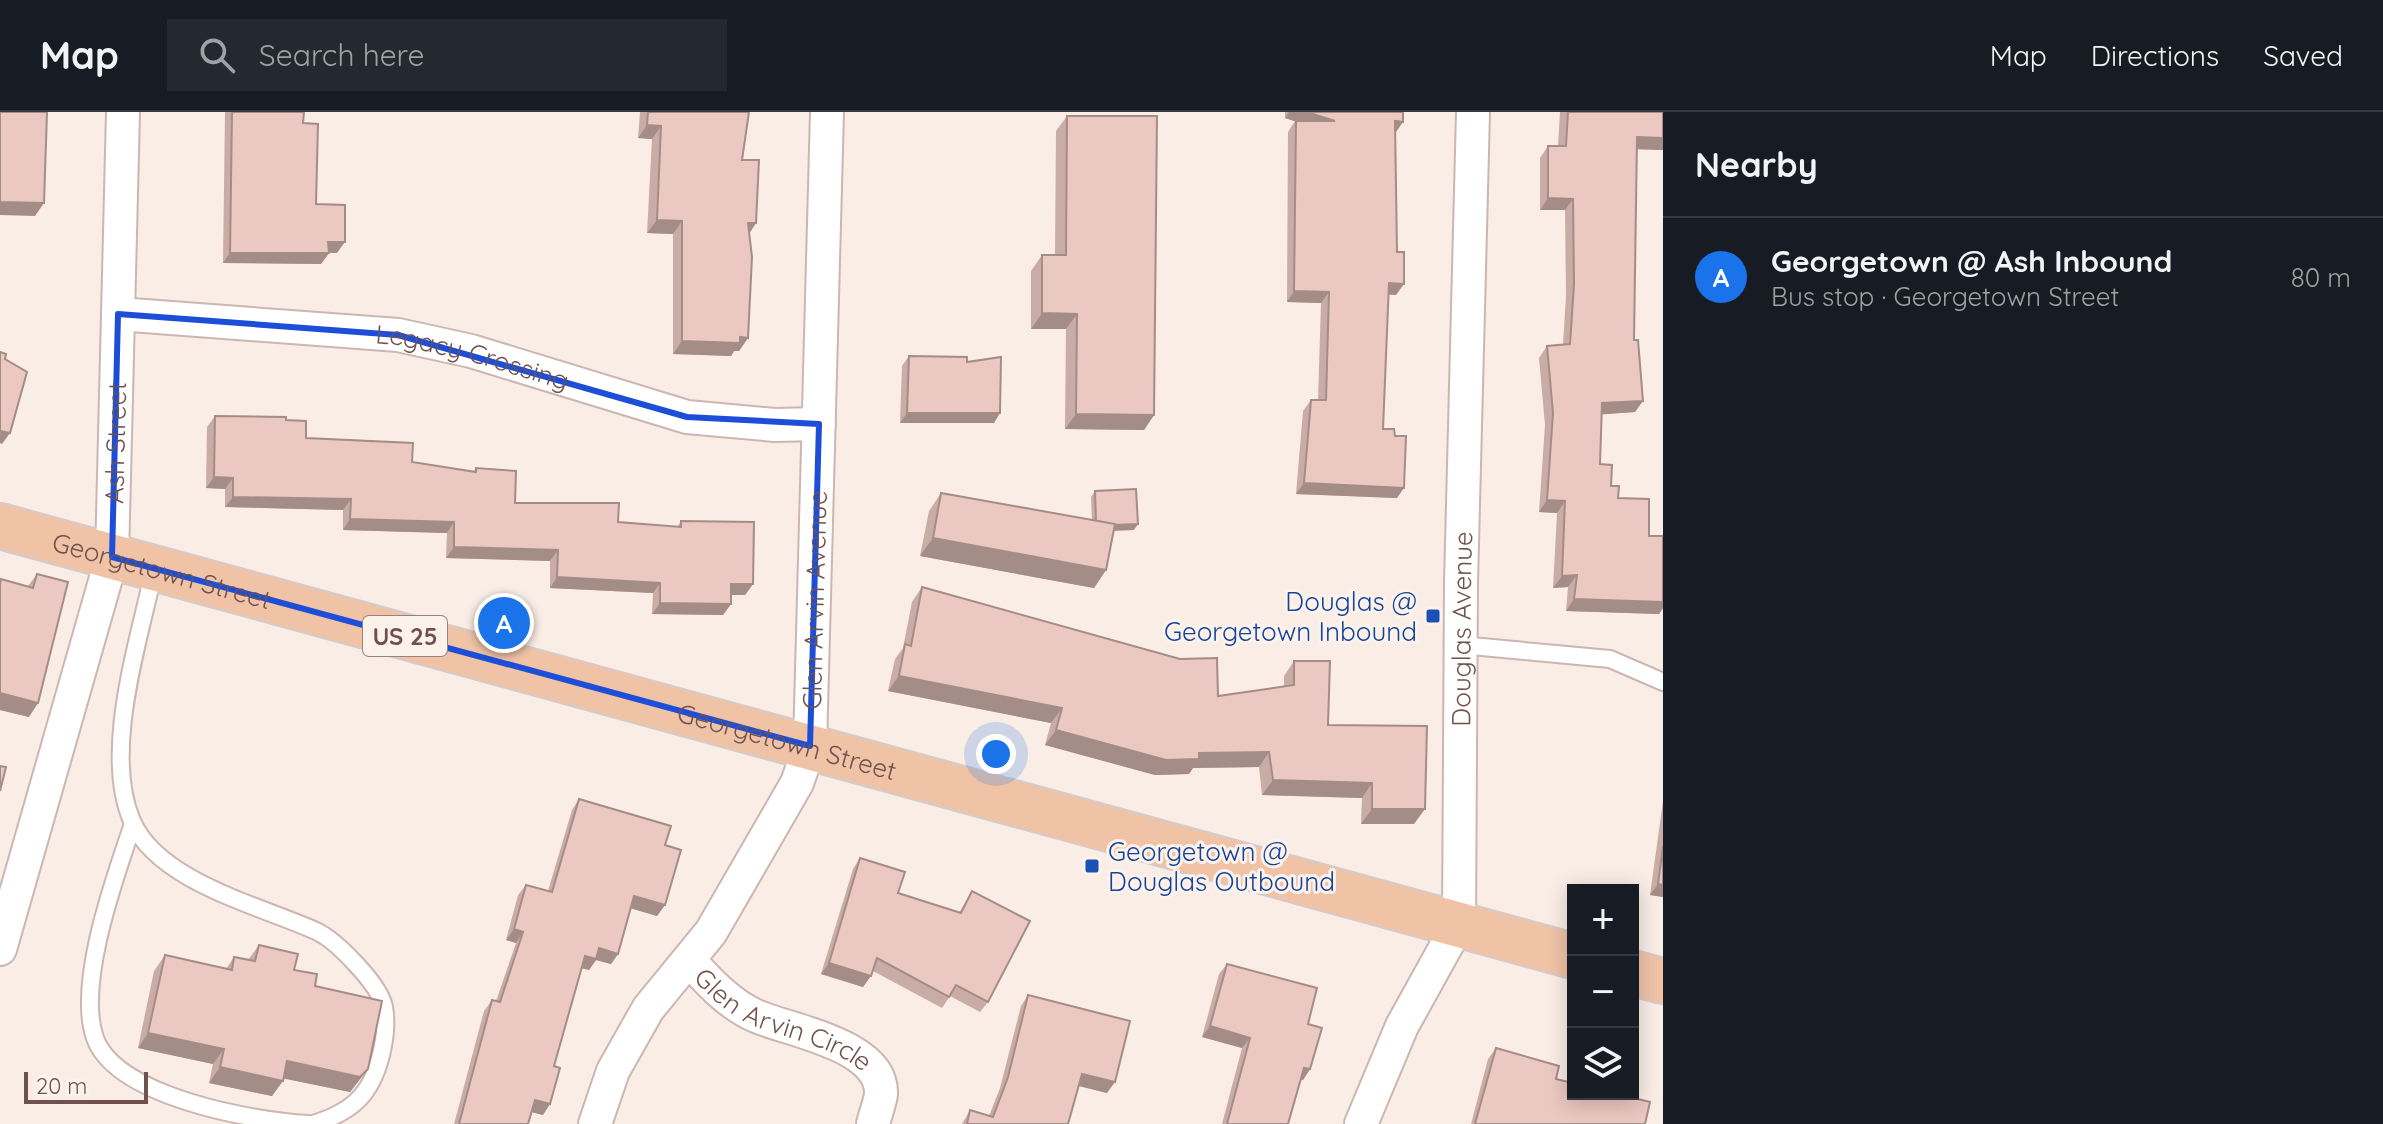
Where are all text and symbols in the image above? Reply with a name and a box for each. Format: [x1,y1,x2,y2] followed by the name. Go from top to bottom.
[167,19,727,91] search box
[40,31,119,79] text: Map
[195,33,239,77] icon: search
[259,36,424,74] text: Search here
[1990,38,2047,73] text: Map
[2091,38,2219,73] text: Directions
[2263,38,2343,73] text: Saved
[1695,143,1818,186] text: Nearby
[1771,242,2172,280] text: Georgetown @ Ash Inbound
[1713,261,1729,294] text: A
[2291,261,2351,294] text: 80 m
[1771,280,2119,313] text: Bus stop · Georgetown Street
[375,317,573,397] street label: Legacy Crossing
[97,381,133,504] street label: Ash Street
[794,490,833,710] street label: Glen Arvin Avenue
[49,525,275,616] street label: Georgetown Street
[1444,531,1479,727] street label: Douglas Avenue
[1164,585,1417,648] place label: Douglas @ Georgetown Inbound
[478,593,530,653] pin: A
[1424,607,1442,625] marker: Douglas @ Georgetown Inbound
[363,616,447,656] road number: US 25
[674,695,900,787] street label: Georgetown Street
[976,734,1016,774] your location
[1108,835,1335,898] place label: Georgetown @ Douglas Outbound
[1083,857,1101,875] marker: Georgetown @ Douglas Outbound
[1567,884,1639,1100] map controls
[1567,884,1639,956] button: +
[1567,956,1639,1028] button: −
[688,960,880,1077] street label: Glen Arvin Circle
[1567,1028,1639,1100] button: layers
[24,1068,148,1104] scale bar
[36,1072,87,1100] text: 20 m

